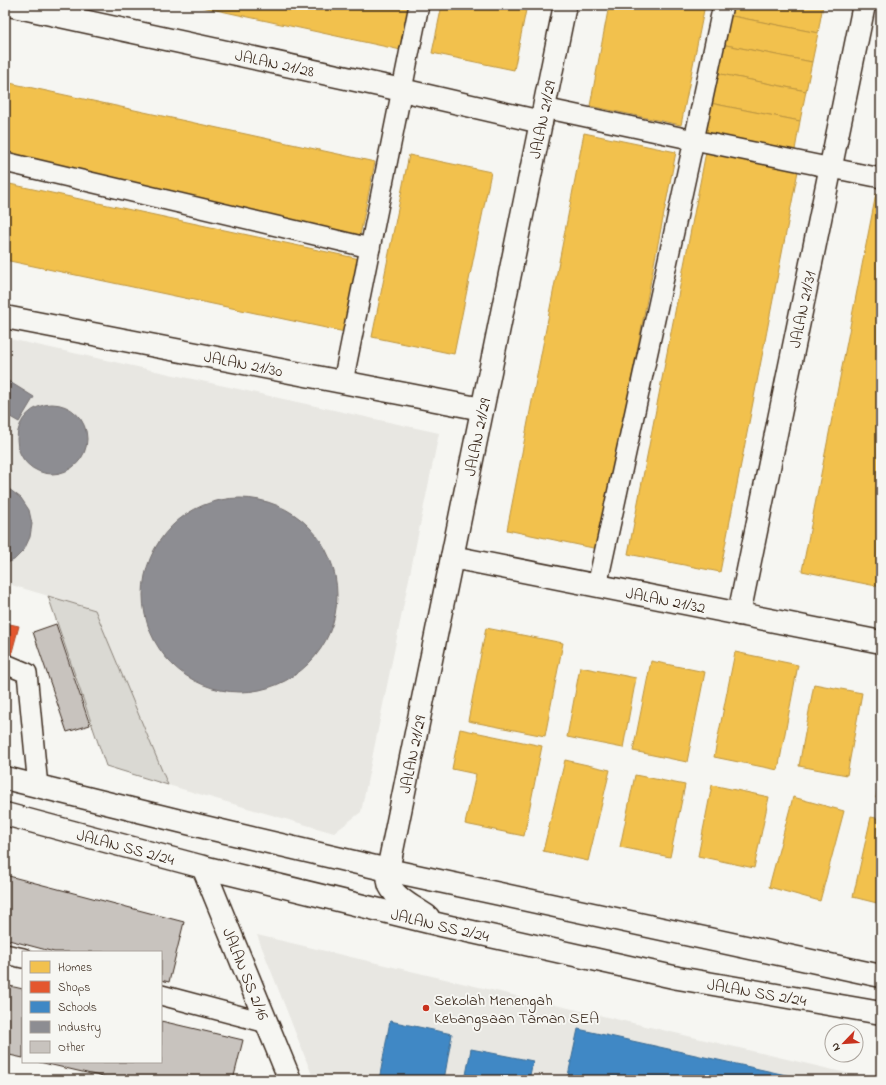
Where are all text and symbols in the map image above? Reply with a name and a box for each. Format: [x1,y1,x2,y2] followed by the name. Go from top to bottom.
[233,44,316,85] street label: JALAN 21/28
[524,79,563,161] street label: JALAN 21/29
[784,269,823,350] street label: JALAN 21/31
[202,346,285,384] street label: JALAN 21/30
[459,396,498,479] street label: JALAN 21/29
[623,582,707,621] street label: JALAN 21/32
[394,713,433,796] street label: JALAN 21/29
[74,824,177,873] street label: JALAN SS 2/24
[388,903,492,949] street label: JALAN SS 2/24
[215,924,274,1024] street label: JALAN SS 2/16
[22,951,162,1063] legend
[58,959,92,977] text: Homes
[705,973,809,1014] street label: JALAN SS 2/24
[58,979,90,997] text: Shops
[434,989,599,1031] place label: Sekolah Menengah Kebangsaan Taman SEA
[58,999,97,1017] text: Schools
[421,1003,431,1013] marker: Sekolah Menengah Kebangsaan Taman SEA
[58,1019,101,1038] text: Industry
[824,1023,864,1063] north arrow
[58,1039,85,1057] text: Other
[827,1040,845,1054] text: N

